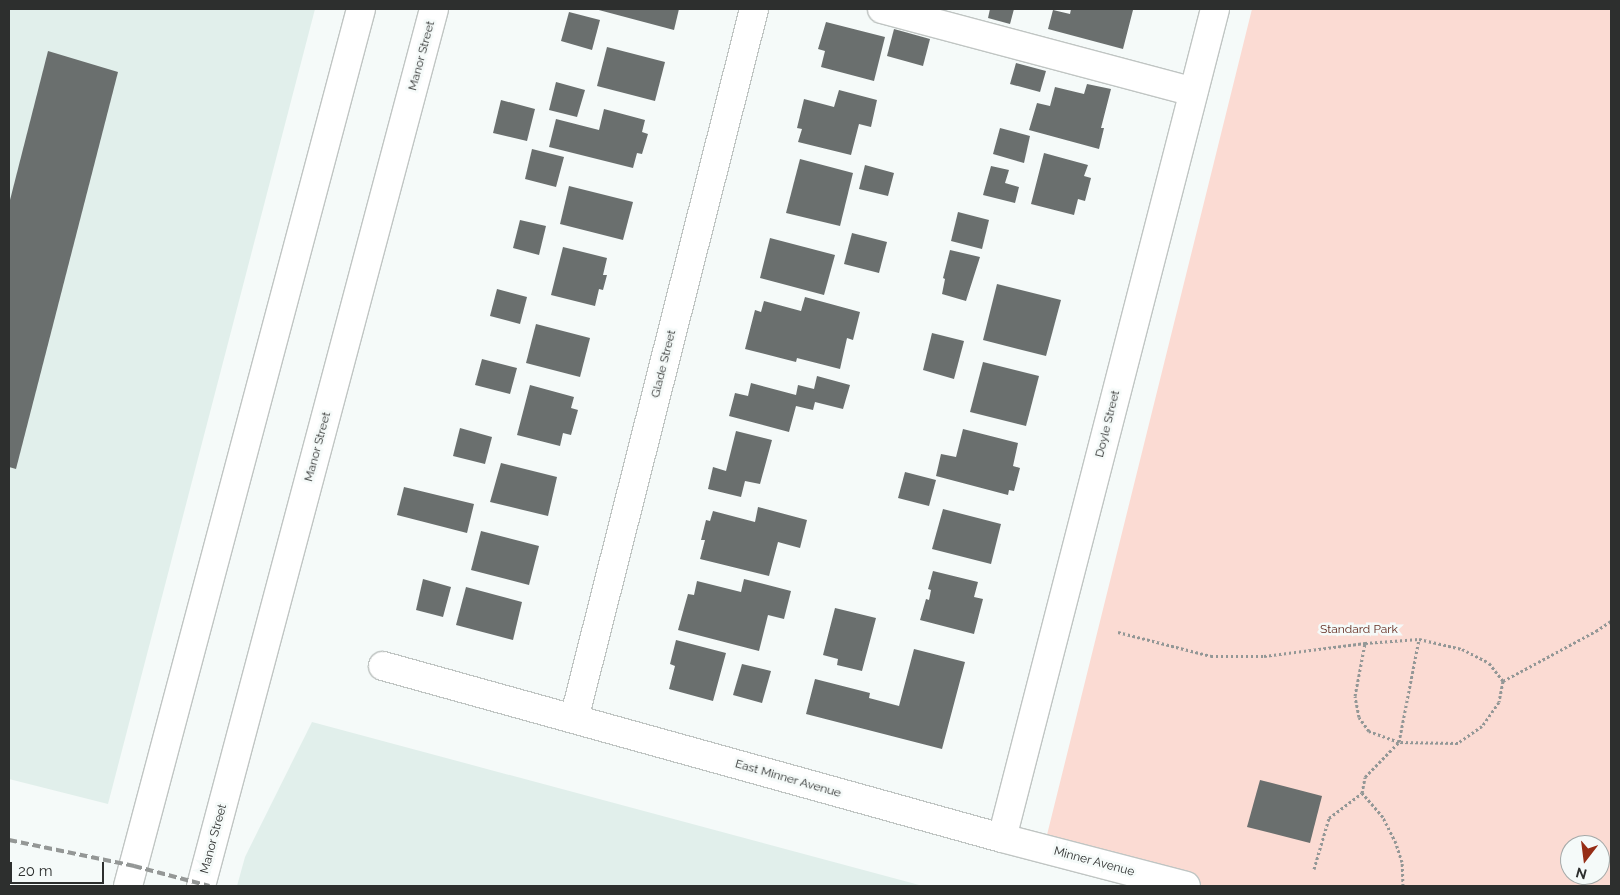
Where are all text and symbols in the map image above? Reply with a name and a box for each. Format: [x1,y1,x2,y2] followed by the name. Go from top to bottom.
[406,20,438,92] street label: Manor Street
[649,329,679,399] street label: Glade Street
[1093,389,1123,459] street label: Doyle Street
[302,411,334,483] street label: Manor Street
[1320,623,1398,637] park label: Standard Park
[733,757,843,801] street label: East Minner Avenue
[198,803,230,875] street label: Manor Street
[1560,835,1610,885] north arrow
[1052,844,1136,880] street label: Minner Avenue
[12,852,106,884] scale bar
[18,862,53,880] text: 20 m
[1574,864,1589,883] text: N

